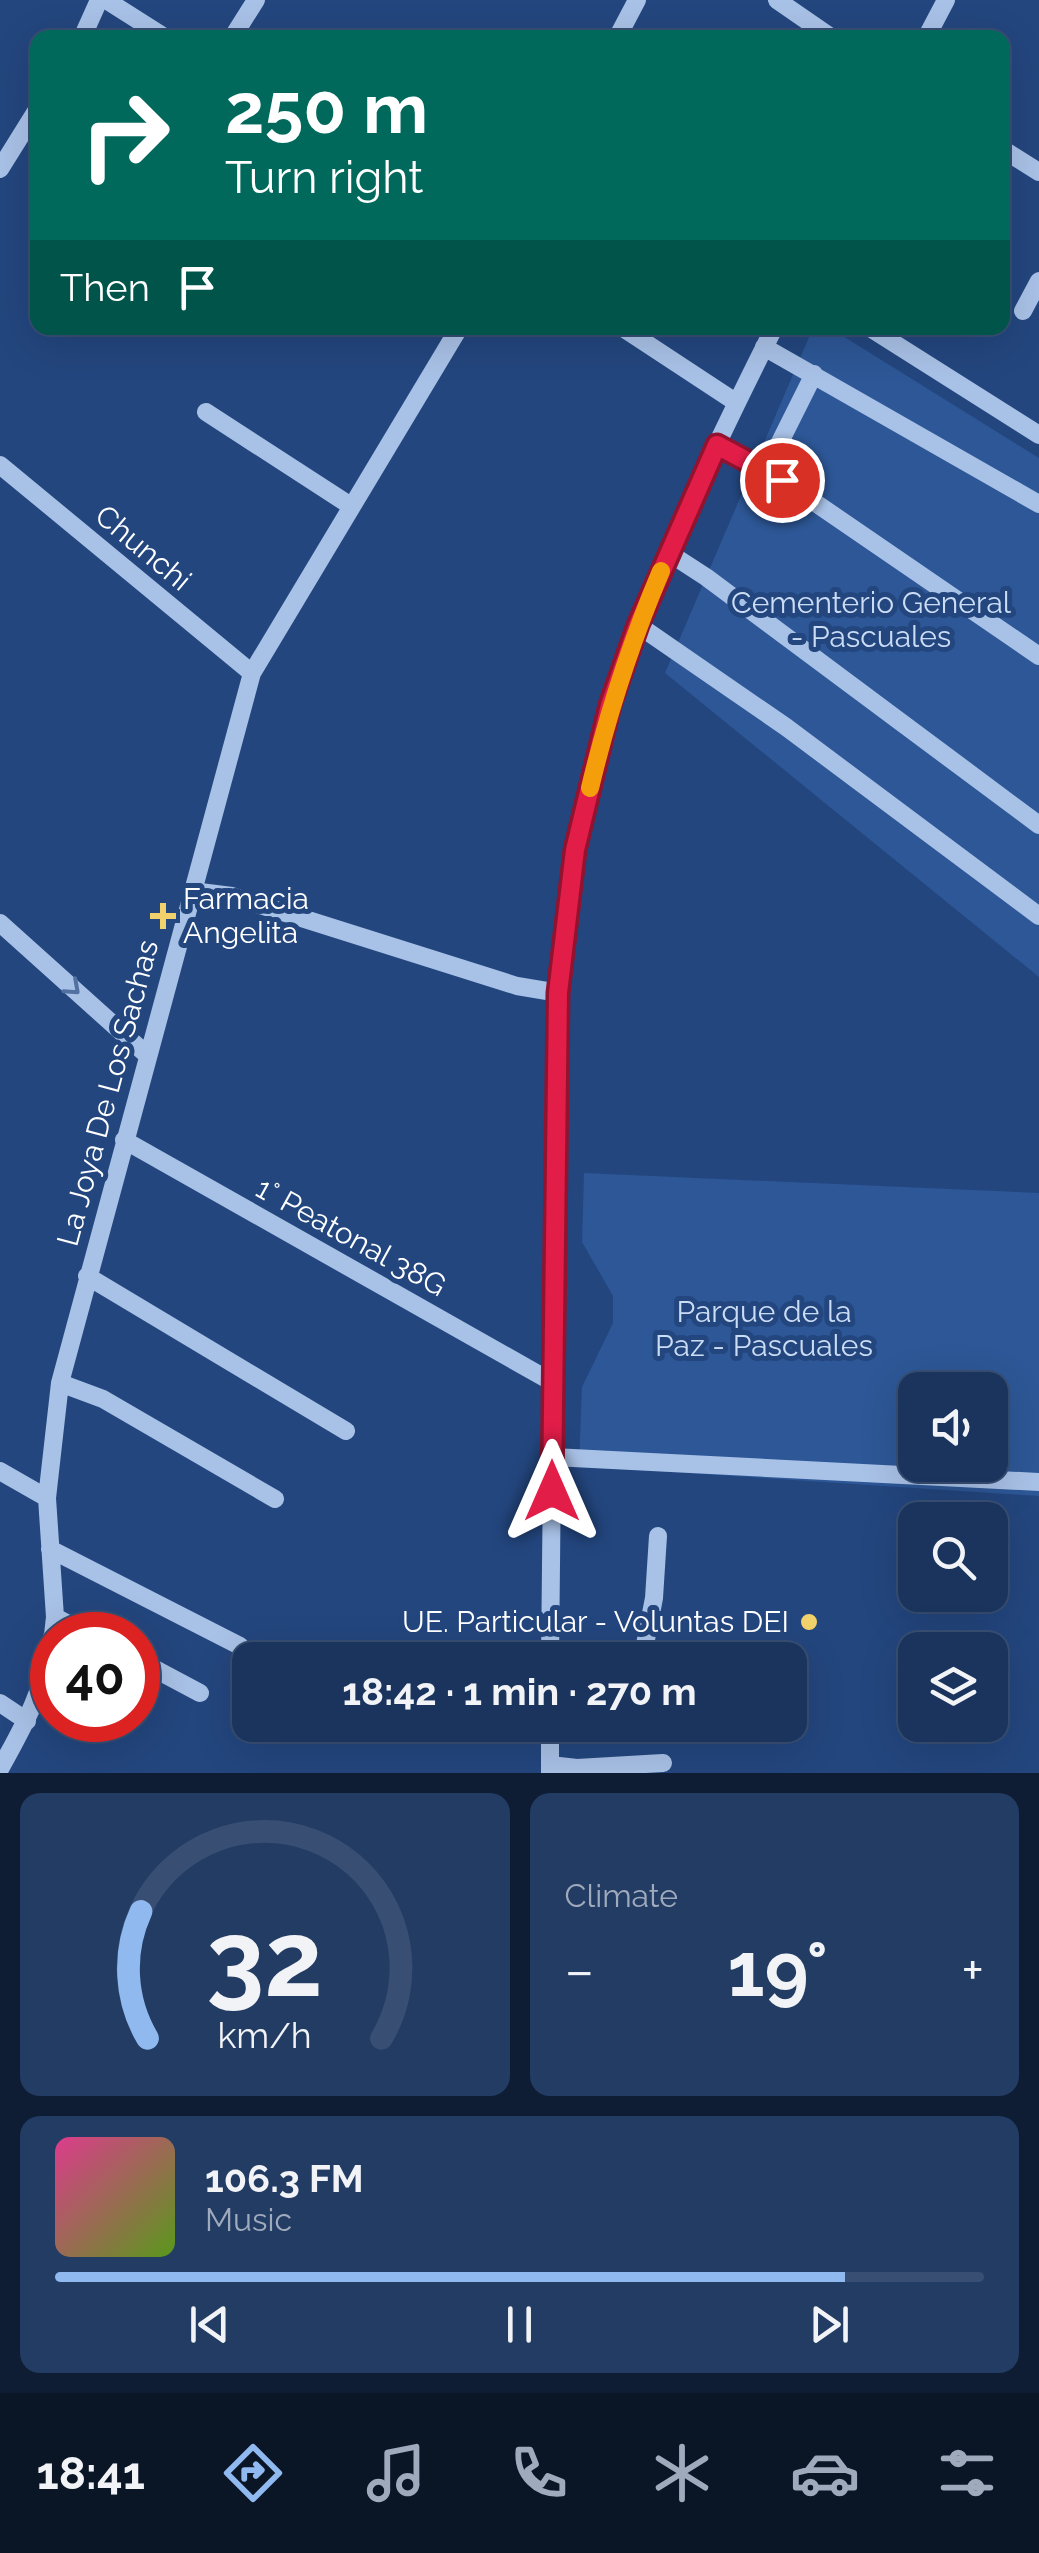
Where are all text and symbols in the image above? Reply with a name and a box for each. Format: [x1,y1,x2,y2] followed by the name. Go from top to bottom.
[225,67,428,149] text: 250 m
[60,70,190,200] icon: right
[225,151,423,204] text: Turn right
[170,260,225,315] icon: arrive
[60,265,150,310] text: Then
[740,438,825,523] pin
[755,453,810,508] icon: arrive
[88,498,198,598] street label: Chunchi
[731,585,1012,654] park label: Cementerio General - Pascuales
[183,881,309,950] place label: Farmacia Angelita
[152,905,174,927] marker: Farmacia Angelita
[50,936,165,1250] street label: La Joya De Los Sachas
[61,976,80,994] one-way arrow
[250,1170,452,1303] street label: 1° Peatonal 38G
[655,1294,873,1363] park label: Parque de la Paz - Pascuales
[898,1372,1008,1742] map controls
[898,1372,1008,1482] button: sound
[500,1439,604,1543] position arrow
[898,1502,1008,1612] button: search
[402,1604,789,1639] place label: UE. Particular - Voluntas DEI
[798,1611,820,1633] marker: UE. Particular - Voluntas DEI
[30,1612,160,1742] speed limit sign: 40
[898,1632,1008,1742] button: layers
[342,1669,697,1714] text: 18:42 · 1 min · 270 m
[565,1877,678,1914] text: Climate
[206,1898,323,2020] text: 32
[727,1925,828,2014] text: 19°
[565,1938,594,2003] text: −
[961,1938,984,2003] text: +
[218,2014,312,2056] text: km/h
[205,2156,364,2201] text: 106.3 FM
[205,2201,292,2238] text: Music
[182,2297,237,2352] icon: previous
[492,2297,547,2352] icon: pause
[802,2297,857,2352] icon: next
[218,2438,288,2508] icon: directions
[361,2438,431,2508] icon: music
[504,2438,574,2508] icon: phone
[647,2438,717,2508] icon: climate
[790,2438,860,2508] icon: car
[932,2438,1002,2508] icon: filters
[36,2447,145,2500] text: 18:41

